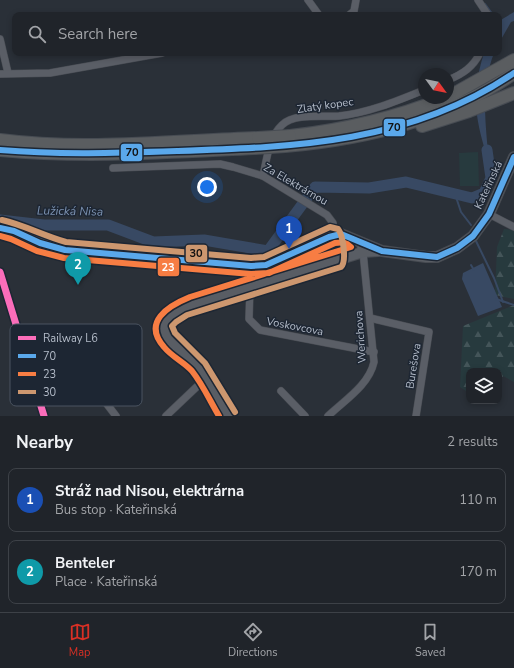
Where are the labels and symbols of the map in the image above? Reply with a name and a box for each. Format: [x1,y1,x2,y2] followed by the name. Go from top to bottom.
[418,68,454,104] north arrow
[296,94,354,117] street label: Zlatý kopec
[383,118,406,137] line badge: 70
[387,120,401,135] text: 70
[120,143,143,162] line badge: 70
[125,145,139,160] text: 70
[471,158,506,212] street label: Kateřinská
[261,160,331,209] street label: Za Elektrárnou
[197,177,217,197] your location
[37,202,103,220] water label: Lužická Nisa
[276,216,302,249] pin: 1
[185,244,208,263] line badge: 30
[189,246,203,261] text: 30
[65,252,91,285] pin: 2
[157,257,180,277] line badge: 23
[161,260,175,275] text: 23
[351,310,370,364] street label: Werichova
[264,313,325,339] street label: Voskovcova
[10,324,142,406] legend
[43,331,98,346] text: Railway L6
[402,342,425,390] street label: Burešova
[43,349,57,364] text: 70
[43,367,56,382] text: 23
[43,385,57,400] text: 30

